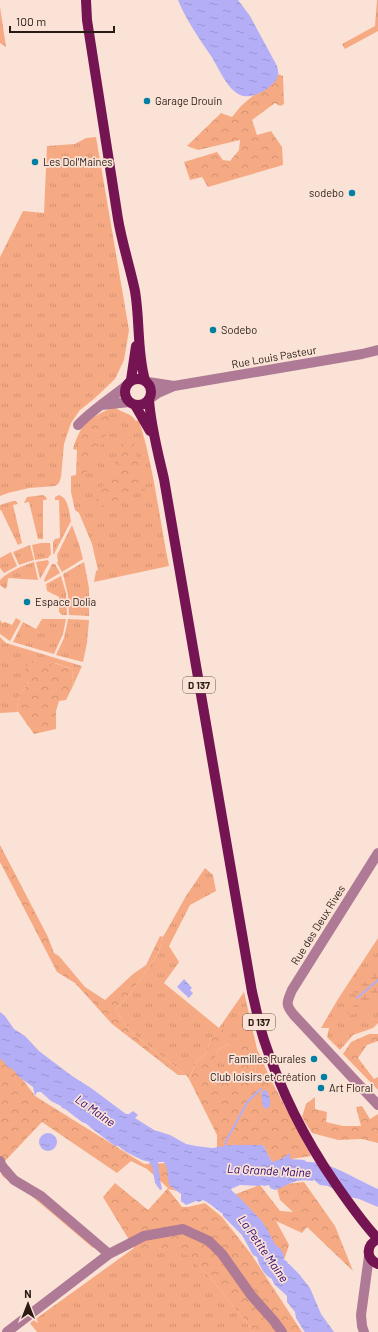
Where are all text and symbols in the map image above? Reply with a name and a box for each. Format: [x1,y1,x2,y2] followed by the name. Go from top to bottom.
[10,8,114,34] scale bar
[16,14,46,28] text: 100 m
[155,94,222,107] place label: Garage Drouin
[142,96,152,106] marker: Garage Drouin
[43,155,112,168] place label: Les Dol'Maines
[30,157,40,167] marker: Les Dol'Maines
[309,186,344,199] place label: sodebo
[347,188,357,198] marker: sodebo
[221,323,257,336] place label: Sodebo
[208,325,218,335] marker: Sodebo
[230,343,317,370] street label: Rue Louis Pasteur
[35,595,96,608] place label: Espace Dolia
[22,597,32,607] marker: Espace Dolia
[183,677,215,693] road number: D 137
[288,882,347,967] street label: Rue des Deux Rives
[243,1014,275,1030] road number: D 137
[228,1052,306,1065] place label: Familles Rurales
[309,1054,319,1064] marker: Familles Rurales
[210,1070,316,1083] place label: Club loisirs et création
[319,1072,329,1082] marker: Club loisirs et création
[329,1081,373,1094] place label: Art Floral
[316,1083,326,1093] marker: Art Floral
[73,1091,118,1129] water label: La Maine
[227,1161,311,1179] water label: La Grande Maine
[236,1212,292,1284] water label: La Petite Maine
[8,1284,48,1324] north arrow
[24,1287,32,1300] text: N

